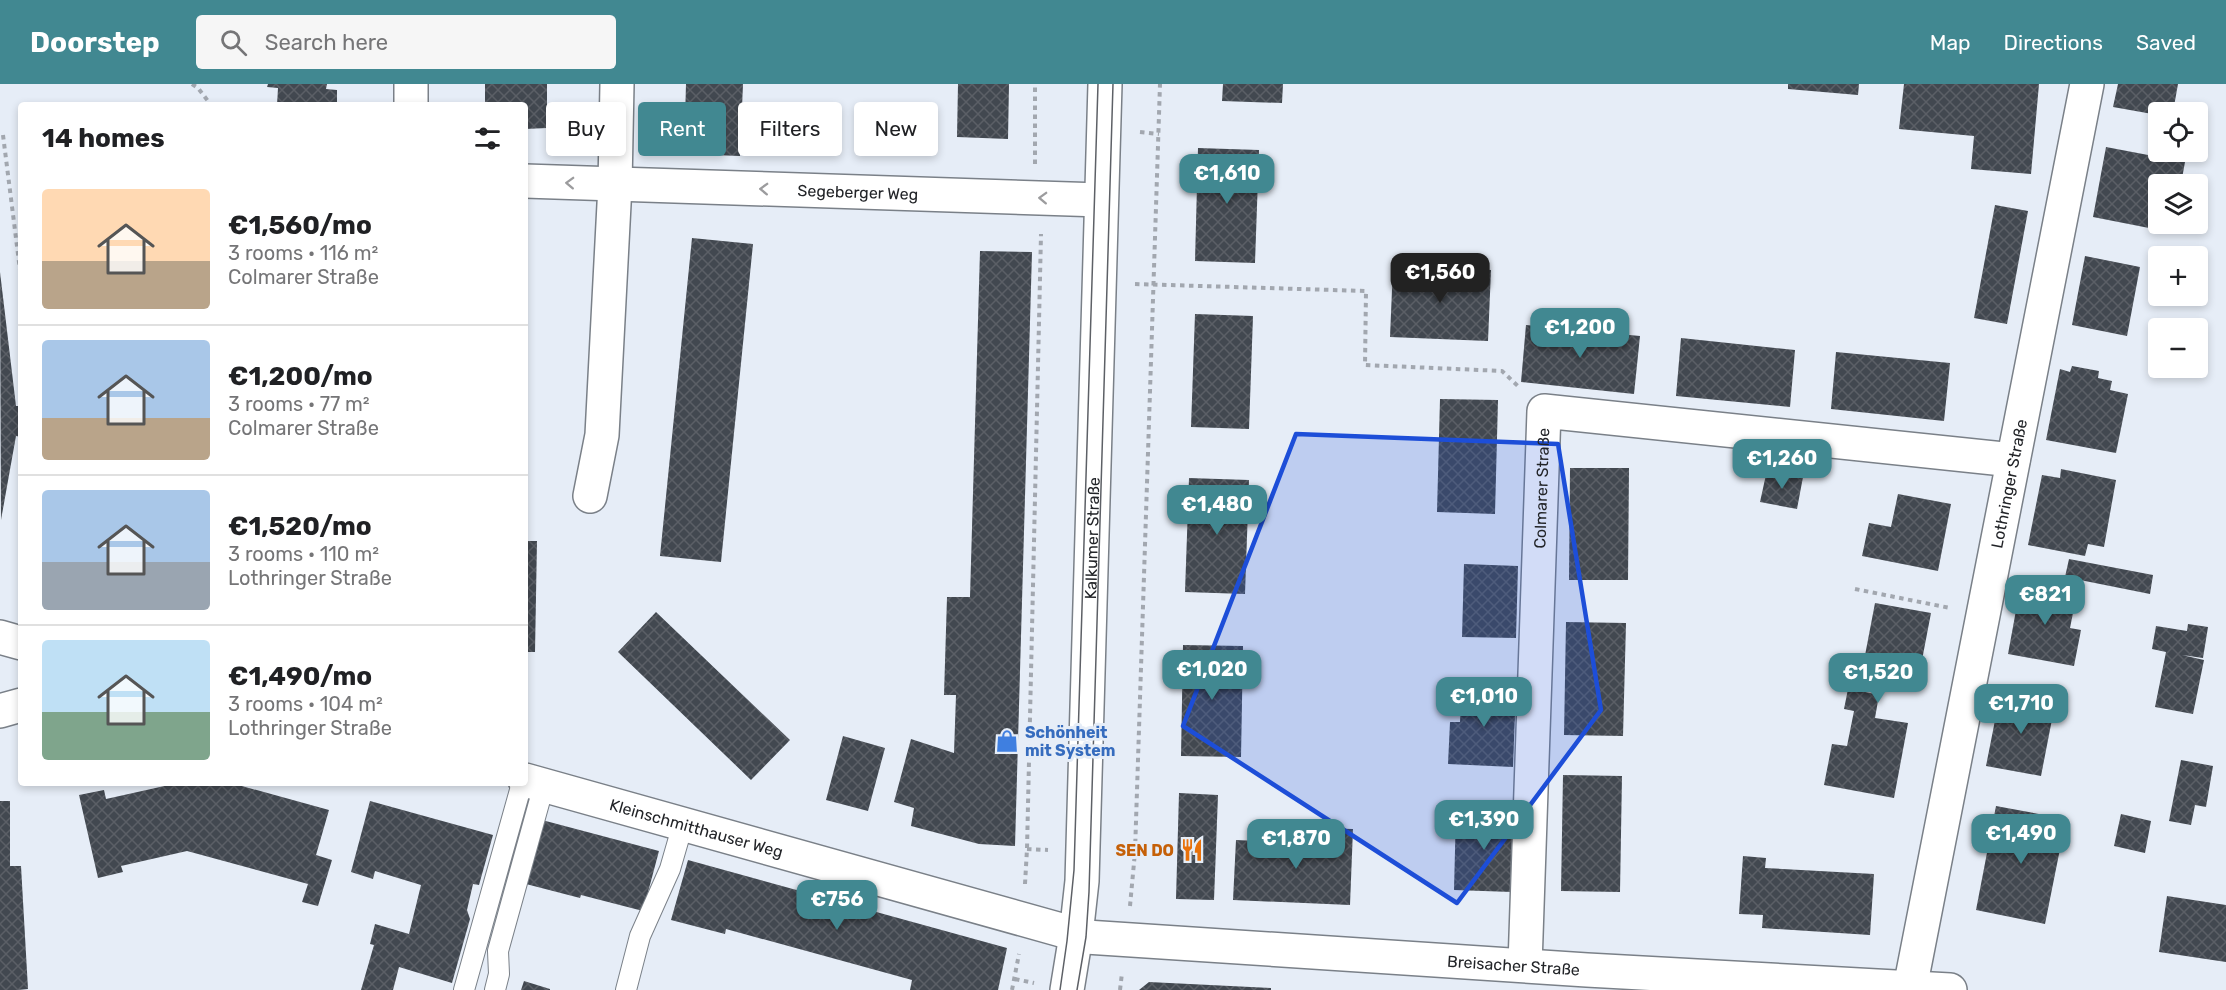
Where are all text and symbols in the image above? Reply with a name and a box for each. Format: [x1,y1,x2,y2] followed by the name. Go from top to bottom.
[196,15,616,69] search box
[30,26,160,59] text: Doorstep
[217,26,250,59] icon: search
[265,29,388,56] text: Search here
[1930,30,1971,55] text: Map
[2004,30,2103,55] text: Directions
[2136,30,2196,55] text: Saved
[546,102,626,156] chip: Buy
[638,102,726,156] chip: Rent
[738,102,842,156] chip: Filters
[854,102,938,156] chip: New
[2148,102,2208,378] map controls
[2148,102,2208,162] button: locate
[471,122,504,155] icon: filters
[42,123,165,154] text: 14 homes
[1178,154,1276,205] pin: €1,610
[1193,161,1261,185] text: €1,610
[2148,174,2208,234] button: layers
[565,176,574,189] one-way arrow
[797,180,919,203] street label: Segeberger Weg
[759,183,768,195] one-way arrow
[1038,191,1047,204] one-way arrow
[228,210,372,241] text: €1,560/mo
[90,213,162,285] icon: home
[228,241,378,265] text: 3 rooms · 116 m²
[2148,246,2208,306] button: +
[1391,253,1489,304] pin: €1,560
[1405,260,1475,284] text: €1,560
[228,265,379,289] text: Colmarer Straße
[1531,308,1629,359] pin: €1,200
[1544,315,1616,339] text: €1,200
[2148,318,2208,378] button: −
[228,361,373,392] text: €1,200/mo
[90,364,162,436] icon: home
[228,392,370,416] text: 3 rooms · 77 m²
[228,416,379,440] text: Colmarer Straße
[1987,417,2031,550] street label: Lothringer Straße
[1530,428,1553,549] street label: Colmarer Straße
[1733,439,1831,490] pin: €1,260
[1747,446,1817,470] text: €1,260
[1081,477,1103,600] street label: Kalkumer Straße
[1168,485,1266,536] pin: €1,480
[1181,492,1253,516] text: €1,480
[228,511,372,542] text: €1,520/mo
[90,514,162,586] icon: home
[228,542,379,566] text: 3 rooms · 110 m²
[228,566,392,590] text: Lothringer Straße
[2009,575,2081,626] pin: €821
[2019,582,2071,606] text: €821
[1163,650,1261,701] pin: €1,020
[1829,653,1927,704] pin: €1,520
[1176,657,1248,681] text: €1,020
[1843,660,1913,684] text: €1,520
[228,661,372,692] text: €1,490/mo
[90,664,162,736] icon: home
[1435,677,1533,728] pin: €1,010
[1450,684,1518,708] text: €1,010
[1972,684,2070,735] pin: €1,710
[1988,691,2054,715] text: €1,710
[228,692,383,716] text: 3 rooms · 104 m²
[228,716,392,740] text: Lothringer Straße
[1025,723,1115,760] place label: Schönheit mit System
[994,728,1020,754] shop icon: Schönheit mit System
[608,795,785,861] street label: Kleinschmitthauser Weg
[1435,800,1533,851] pin: €1,390
[1449,807,1519,831] text: €1,390
[1972,814,2070,865] pin: €1,490
[1247,819,1345,870] pin: €1,870
[1985,821,2057,845] text: €1,490
[1261,826,1331,850] text: €1,870
[1179,837,1205,863] restaurant icon: SEN DO
[1115,841,1174,860] place label: SEN DO
[801,880,873,931] pin: €756
[810,887,864,911] text: €756
[1446,951,1581,979] street label: Breisacher Straße

